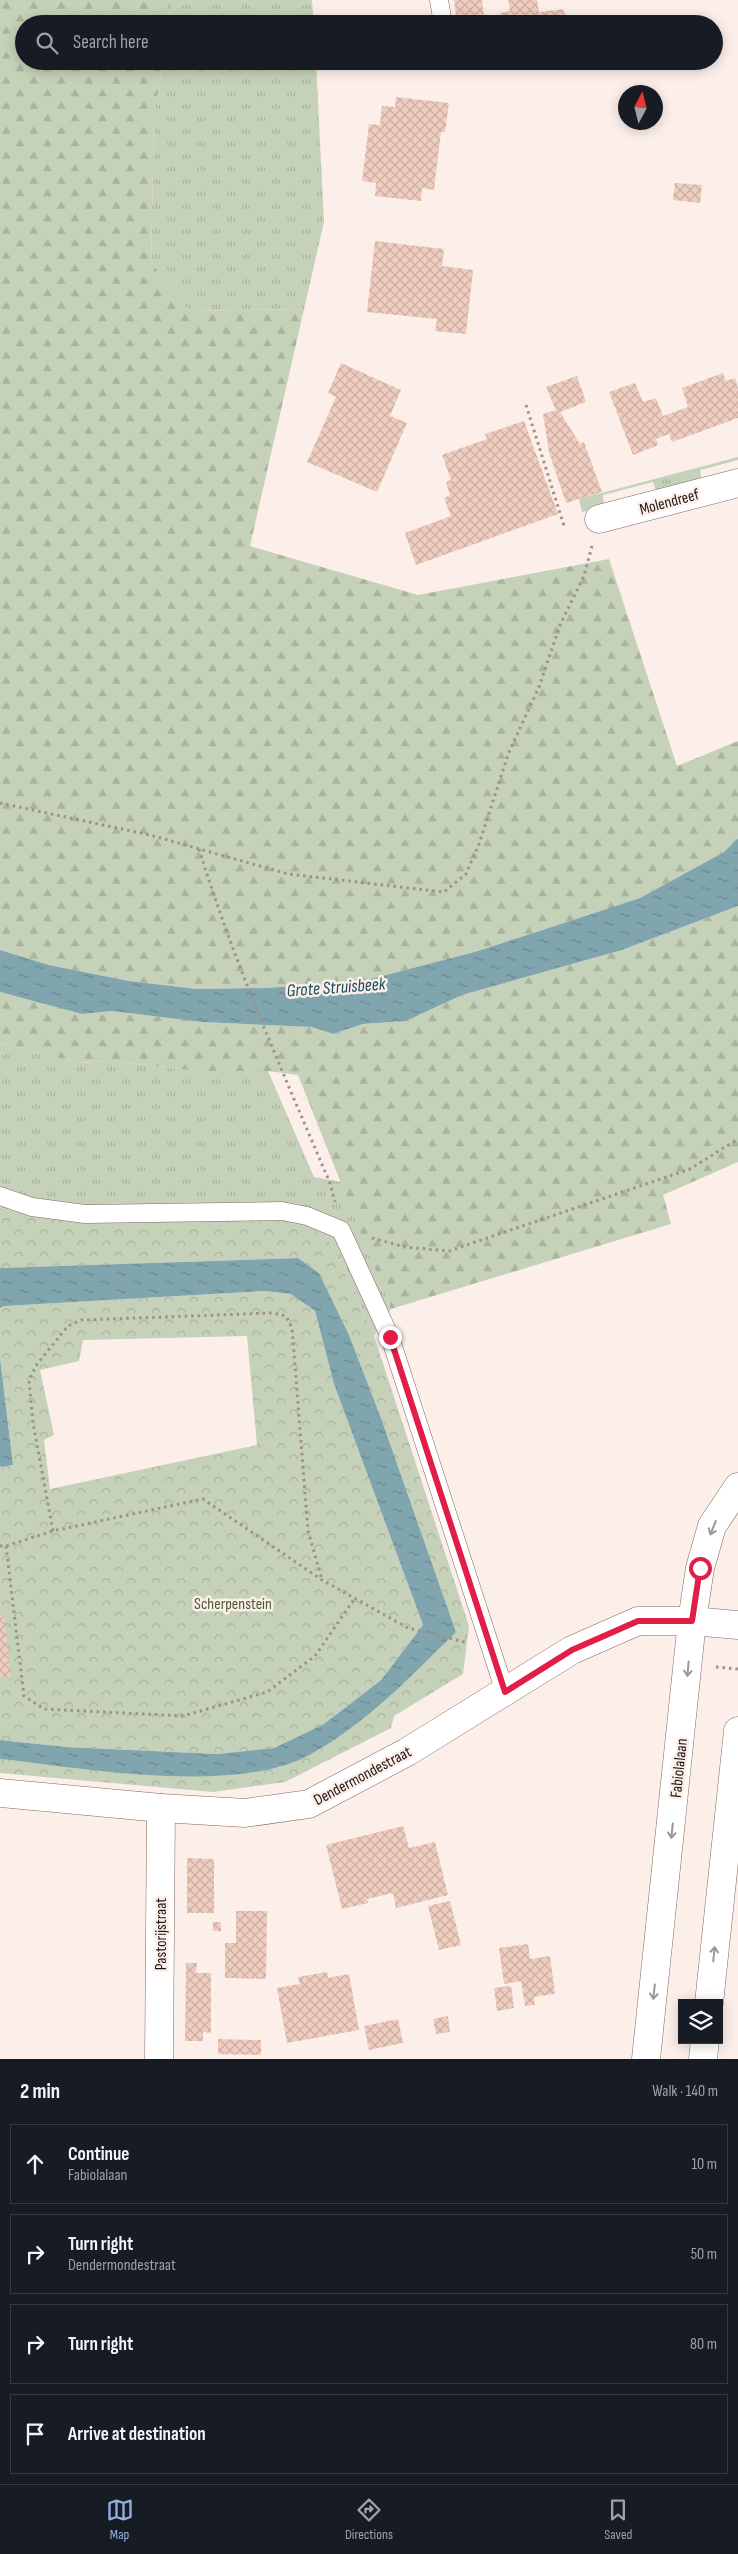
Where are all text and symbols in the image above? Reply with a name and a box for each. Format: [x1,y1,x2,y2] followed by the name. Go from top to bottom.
[15,15,723,70] search box
[33,29,61,57] icon: search
[73,31,149,54] text: Search here
[618,85,663,130] north arrow
[638,485,702,520] street label: Molendreef
[286,973,387,1001] water label: Grote Struisbeek
[379,1326,402,1349] route end
[707,1520,717,1535] one-way arrow
[689,1557,712,1580] route start
[194,1595,272,1614] park label: Scherpenstein
[683,1661,693,1677] one-way arrow
[667,1738,692,1799] street label: Fabiolalaan
[311,1743,415,1810] street label: Dendermondestraat
[667,1823,677,1839] one-way arrow
[152,1898,171,1970] street label: Pastorijstraat
[709,1947,719,1963] one-way arrow
[649,1984,659,2000] one-way arrow
[678,1999,723,2044] map controls
[678,1999,723,2044] button: layers
[20,2079,60,2104] text: 2 min
[652,2082,718,2101] text: Walk · 140 m
[68,2143,129,2166] text: Continue
[21,2150,49,2178] icon: ahead
[691,2155,717,2174] text: 10 m
[68,2166,127,2185] text: Fabiolalaan
[68,2233,133,2256] text: Turn right
[21,2240,49,2268] icon: right
[691,2245,717,2264] text: 50 m
[68,2256,176,2275] text: Dendermondestraat
[21,2330,49,2358] icon: right
[68,2333,133,2356] text: Turn right
[690,2335,717,2354] text: 80 m
[21,2420,49,2448] icon: arrive
[68,2423,206,2446] text: Arrive at destination
[106,2496,134,2543] tab: Map
[345,2496,393,2543] tab: Directions
[604,2496,632,2543] tab: Saved

